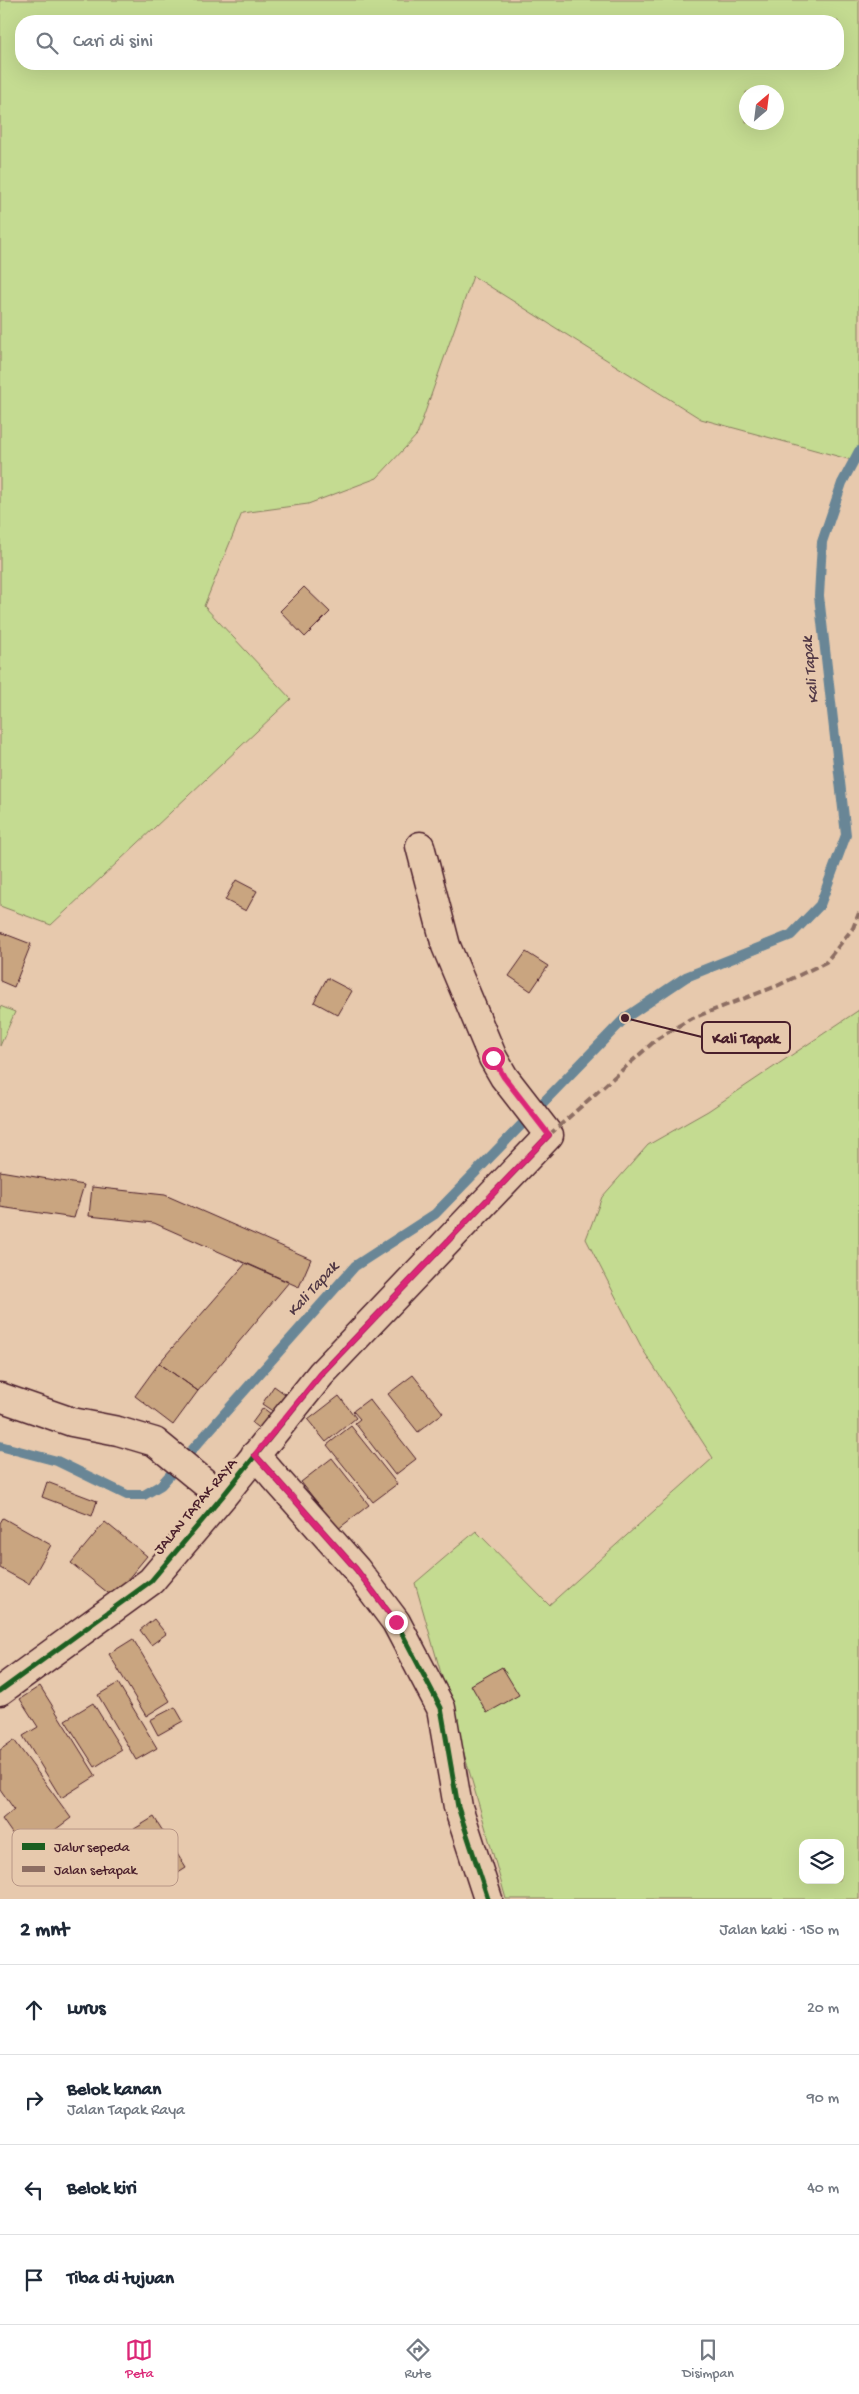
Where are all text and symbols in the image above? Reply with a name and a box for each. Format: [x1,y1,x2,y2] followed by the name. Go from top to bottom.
[15,15,844,70] search box
[33,29,61,57] icon: search
[73,31,153,54] text: Cari di sini
[739,85,784,130] north arrow
[799,634,825,705] water label: Kali Tapak
[702,1022,790,1053] callout: Kali Tapak
[711,1031,782,1050] text: Kali Tapak
[482,1047,505,1070] route start
[284,1257,345,1321] water label: Kali Tapak
[150,1454,242,1559] street label: JALAN TAPAK RAYA
[385,1611,408,1634] route end
[12,1829,178,1886] legend
[799,1839,844,1884] map controls
[799,1839,844,1884] button: layers
[54,1840,131,1857] text: Jalur sepeda
[54,1863,139,1880] text: Jalan setapak
[20,1919,69,1944] text: 2 mnt
[720,1922,839,1941] text: Jalan kaki · 150 m
[20,1996,48,2024] icon: ahead
[67,1998,106,2021] text: Lurus
[807,2000,839,2019] text: 20 m
[67,2079,161,2102] text: Belok kanan
[20,2086,48,2114] icon: right
[807,2090,839,2109] text: 90 m
[67,2102,185,2121] text: Jalan Tapak Raya
[20,2176,48,2204] icon: left
[67,2178,137,2201] text: Belok kiri
[807,2180,839,2199] text: 40 m
[20,2266,48,2294] icon: arrive
[67,2268,174,2291] text: Tiba di tujuan
[125,2336,154,2383] tab: Peta
[404,2336,432,2383] tab: Rute
[682,2336,734,2383] tab: Disimpan

